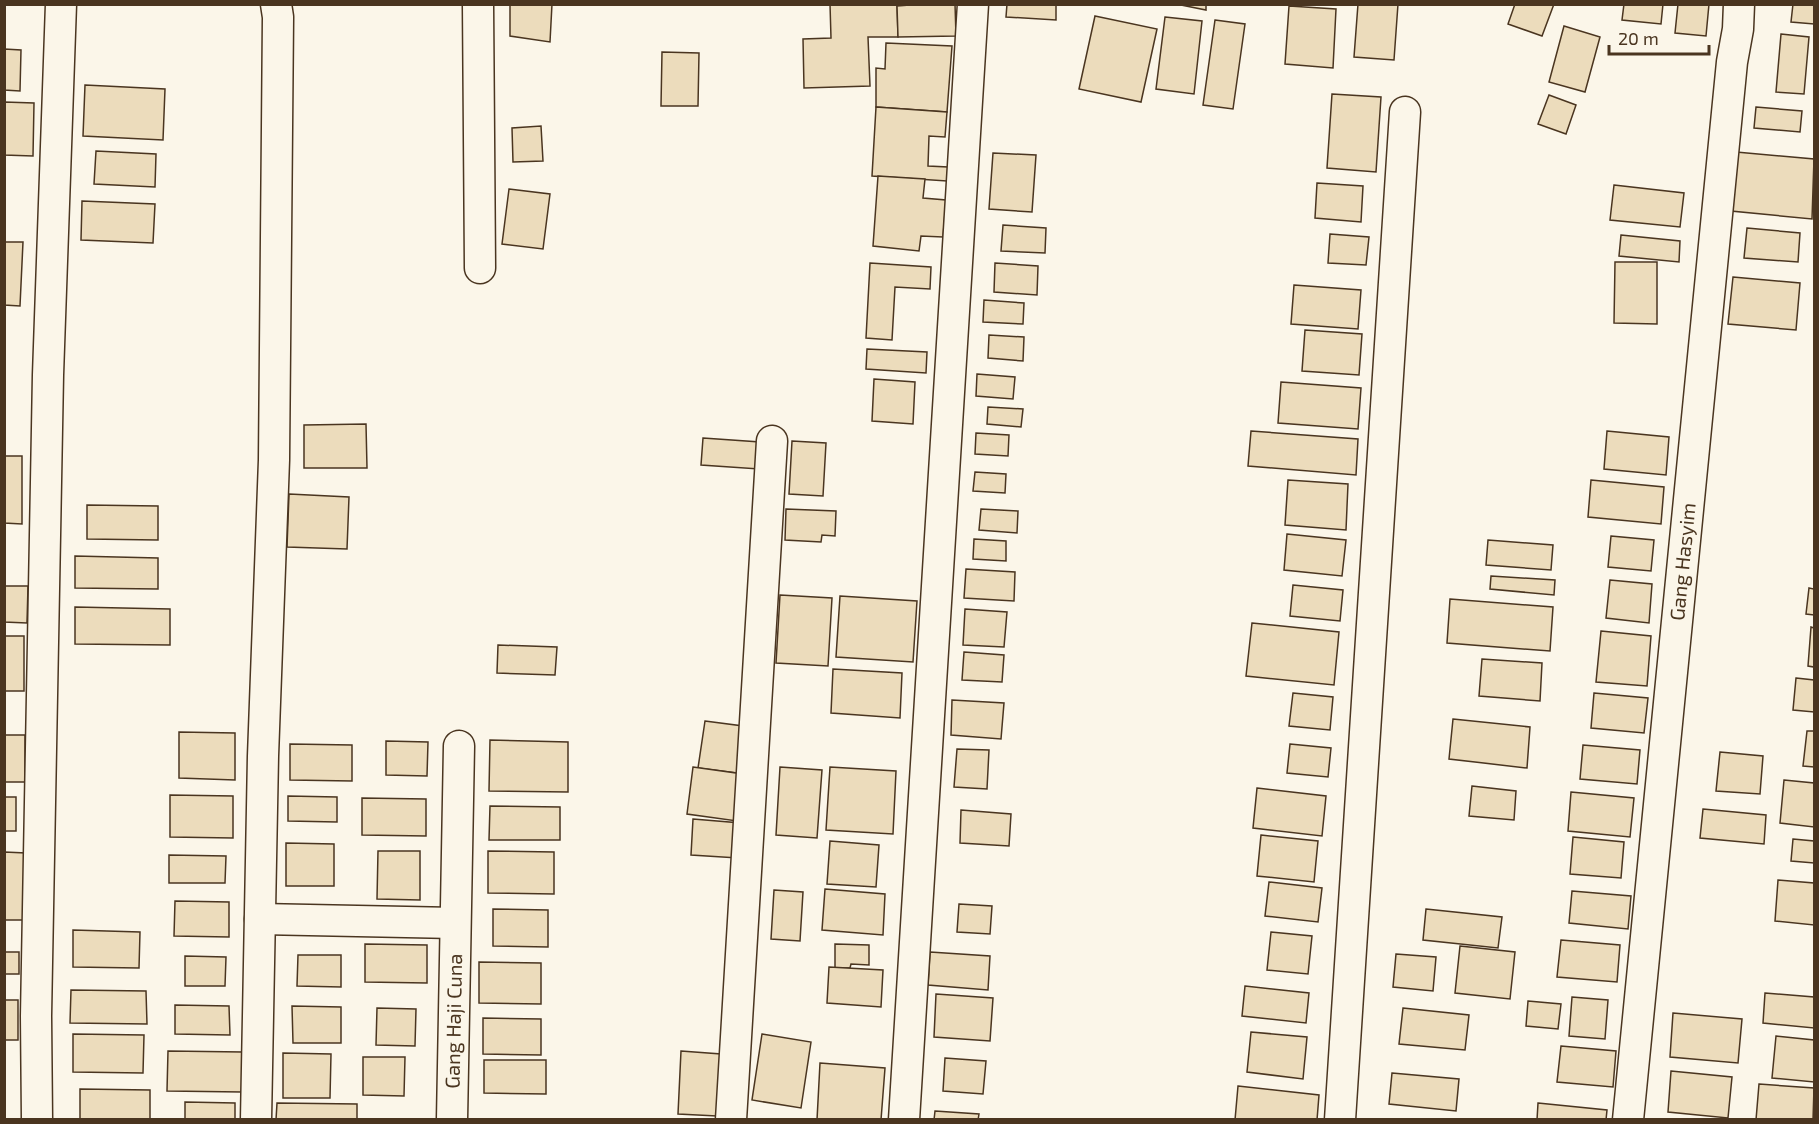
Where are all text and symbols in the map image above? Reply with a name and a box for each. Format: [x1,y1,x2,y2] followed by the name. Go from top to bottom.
[1609,18,1710,56] scale bar
[1618,27,1659,49] text: 20 m
[1664,502,1700,622] street label: Gang Hasyim
[440,953,466,1089] street label: Gang Haji Cuna

